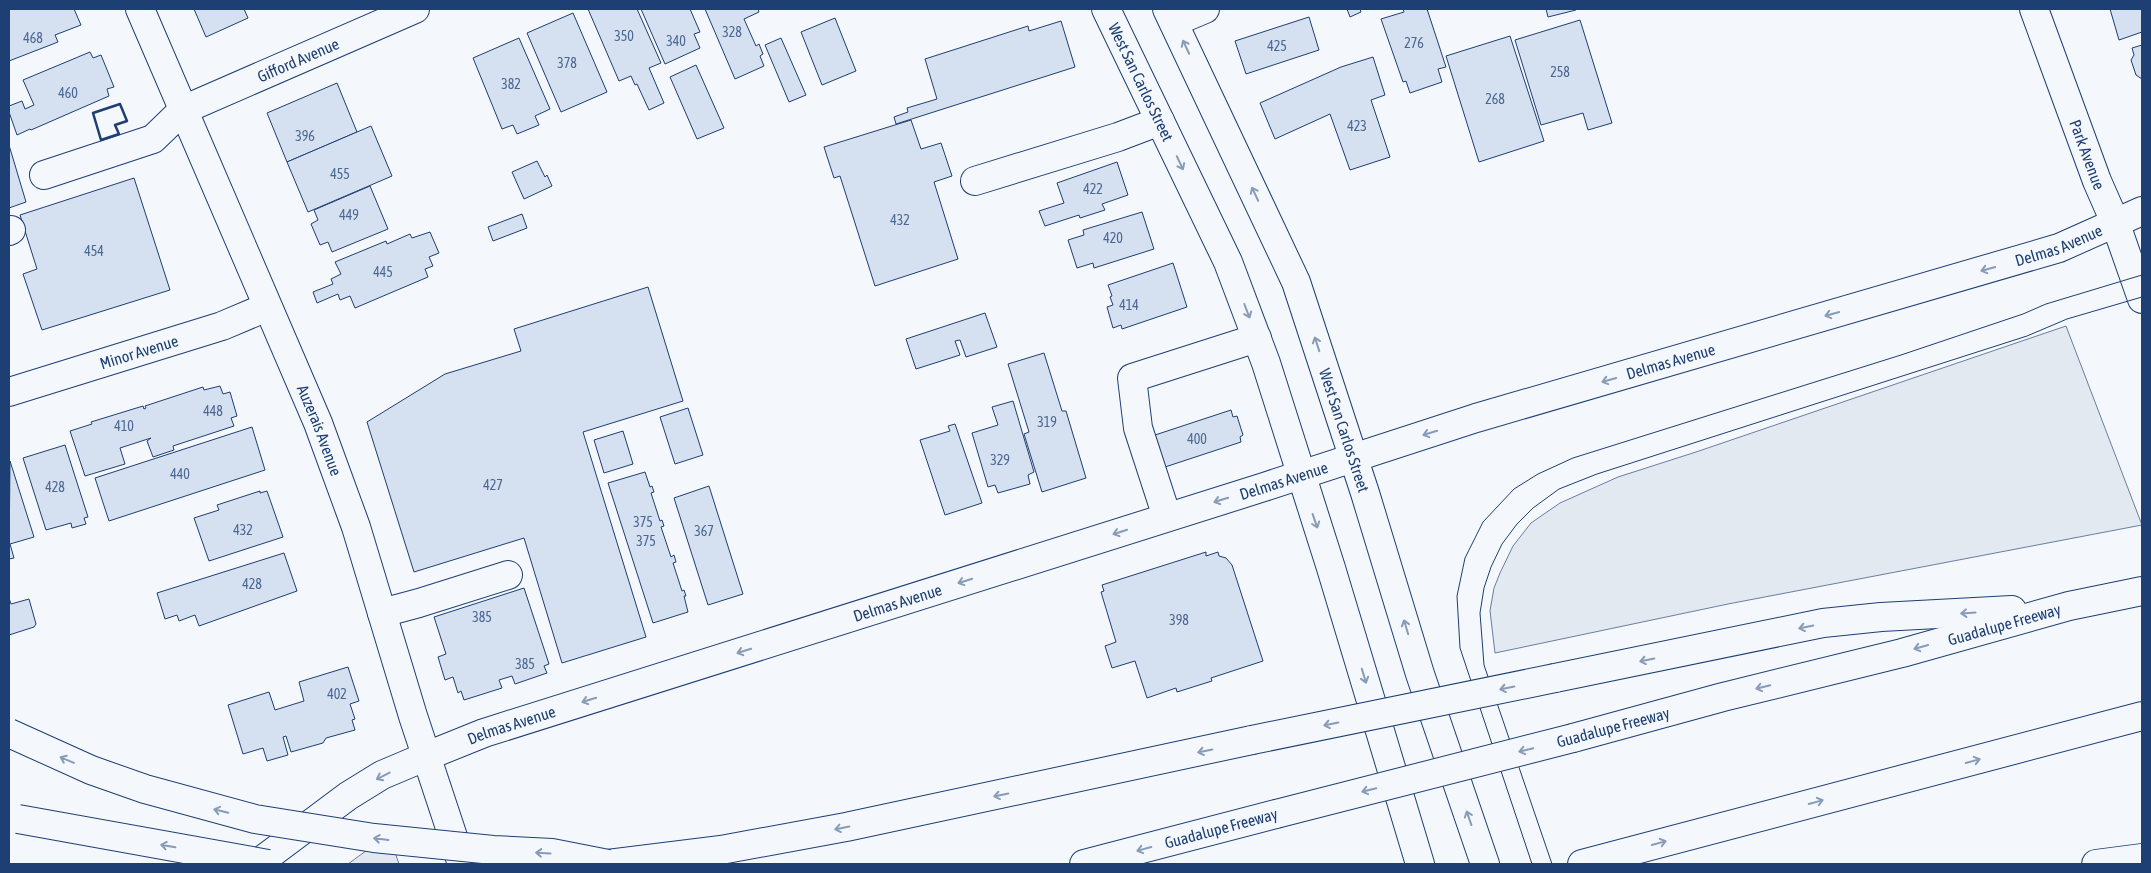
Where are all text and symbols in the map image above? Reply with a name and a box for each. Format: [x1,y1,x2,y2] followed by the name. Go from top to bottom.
[1105,20,1177,144] street label: West San Carlos Street
[722,24,742,40] house number: 328
[614,28,634,44] house number: 350
[23,30,43,46] house number: 468
[666,33,686,49] house number: 340
[254,34,342,86] street label: Gifford Avenue
[1404,35,1424,51] house number: 276
[1267,38,1287,54] house number: 425
[1180,40,1190,55] one-way arrow
[557,55,577,71] house number: 378
[1550,64,1570,80] house number: 258
[501,76,521,92] house number: 382
[58,85,78,101] house number: 460
[1485,91,1505,107] house number: 268
[2066,117,2109,192] street label: Park Avenue
[1347,118,1367,134] house number: 423
[295,128,315,144] house number: 396
[1176,155,1186,170] one-way arrow
[330,166,350,182] house number: 455
[1083,181,1103,197] house number: 422
[1249,187,1259,202] one-way arrow
[339,207,359,223] house number: 449
[890,212,910,228] house number: 432
[2013,221,2105,269] street label: Delmas Avenue
[1103,230,1123,246] house number: 420
[84,243,104,259] house number: 454
[373,264,393,280] house number: 445
[1980,265,1996,274] one-way arrow
[1119,297,1139,313] house number: 414
[1243,303,1252,319] one-way arrow
[1824,310,1840,320] one-way arrow
[98,331,180,372] street label: Minor Avenue
[1312,336,1321,352] one-way arrow
[1624,340,1717,383] street label: Delmas Avenue
[1316,366,1373,495] street label: West San Carlos Street
[1601,375,1617,385] one-way arrow
[294,382,345,478] street label: Auzerais Avenue
[203,403,223,419] house number: 448
[1037,414,1057,430] house number: 319
[114,418,134,434] house number: 410
[1422,428,1438,438] one-way arrow
[1187,431,1207,447] house number: 400
[990,452,1010,468] house number: 329
[1237,458,1330,503] street label: Delmas Avenue
[170,466,190,482] house number: 440
[483,477,503,493] house number: 427
[45,479,65,495] house number: 428
[1213,496,1229,506] one-way arrow
[1311,513,1321,529] one-way arrow
[633,514,653,530] house number: 375
[233,522,253,538] house number: 432
[694,523,714,539] house number: 367
[1112,527,1128,537] one-way arrow
[636,533,656,549] house number: 375
[242,576,262,592] house number: 428
[957,576,973,586] one-way arrow
[851,580,944,625] street label: Delmas Avenue
[1946,600,2063,649] street label: Guadalupe Freeway
[1960,608,1976,617] one-way arrow
[472,609,492,625] house number: 385
[1169,612,1189,628] house number: 398
[1400,620,1410,636] one-way arrow
[1798,623,1814,632] one-way arrow
[1913,643,1929,653] one-way arrow
[736,646,752,656] one-way arrow
[1639,655,1655,665] one-way arrow
[515,656,535,672] house number: 385
[1359,668,1369,684] one-way arrow
[1755,683,1771,692] one-way arrow
[1500,684,1516,693] one-way arrow
[327,686,347,702] house number: 402
[581,695,597,705] one-way arrow
[465,702,558,748] street label: Delmas Avenue
[1555,703,1672,752] street label: Guadalupe Freeway
[1323,720,1339,729] one-way arrow
[1519,745,1535,755] one-way arrow
[1197,746,1213,756] one-way arrow
[60,754,75,764] one-way arrow
[1964,756,1980,765] one-way arrow
[375,771,390,781] one-way arrow
[1361,786,1377,795] one-way arrow
[993,791,1009,800] one-way arrow
[1807,797,1823,806] one-way arrow
[1163,804,1280,853] street label: Guadalupe Freeway
[214,806,230,815] one-way arrow
[1464,810,1474,826] one-way arrow
[834,824,850,833] one-way arrow
[373,834,389,844] one-way arrow
[1650,838,1666,848] one-way arrow
[161,841,177,851] one-way arrow
[1136,844,1152,854] one-way arrow
[535,848,551,857] one-way arrow

